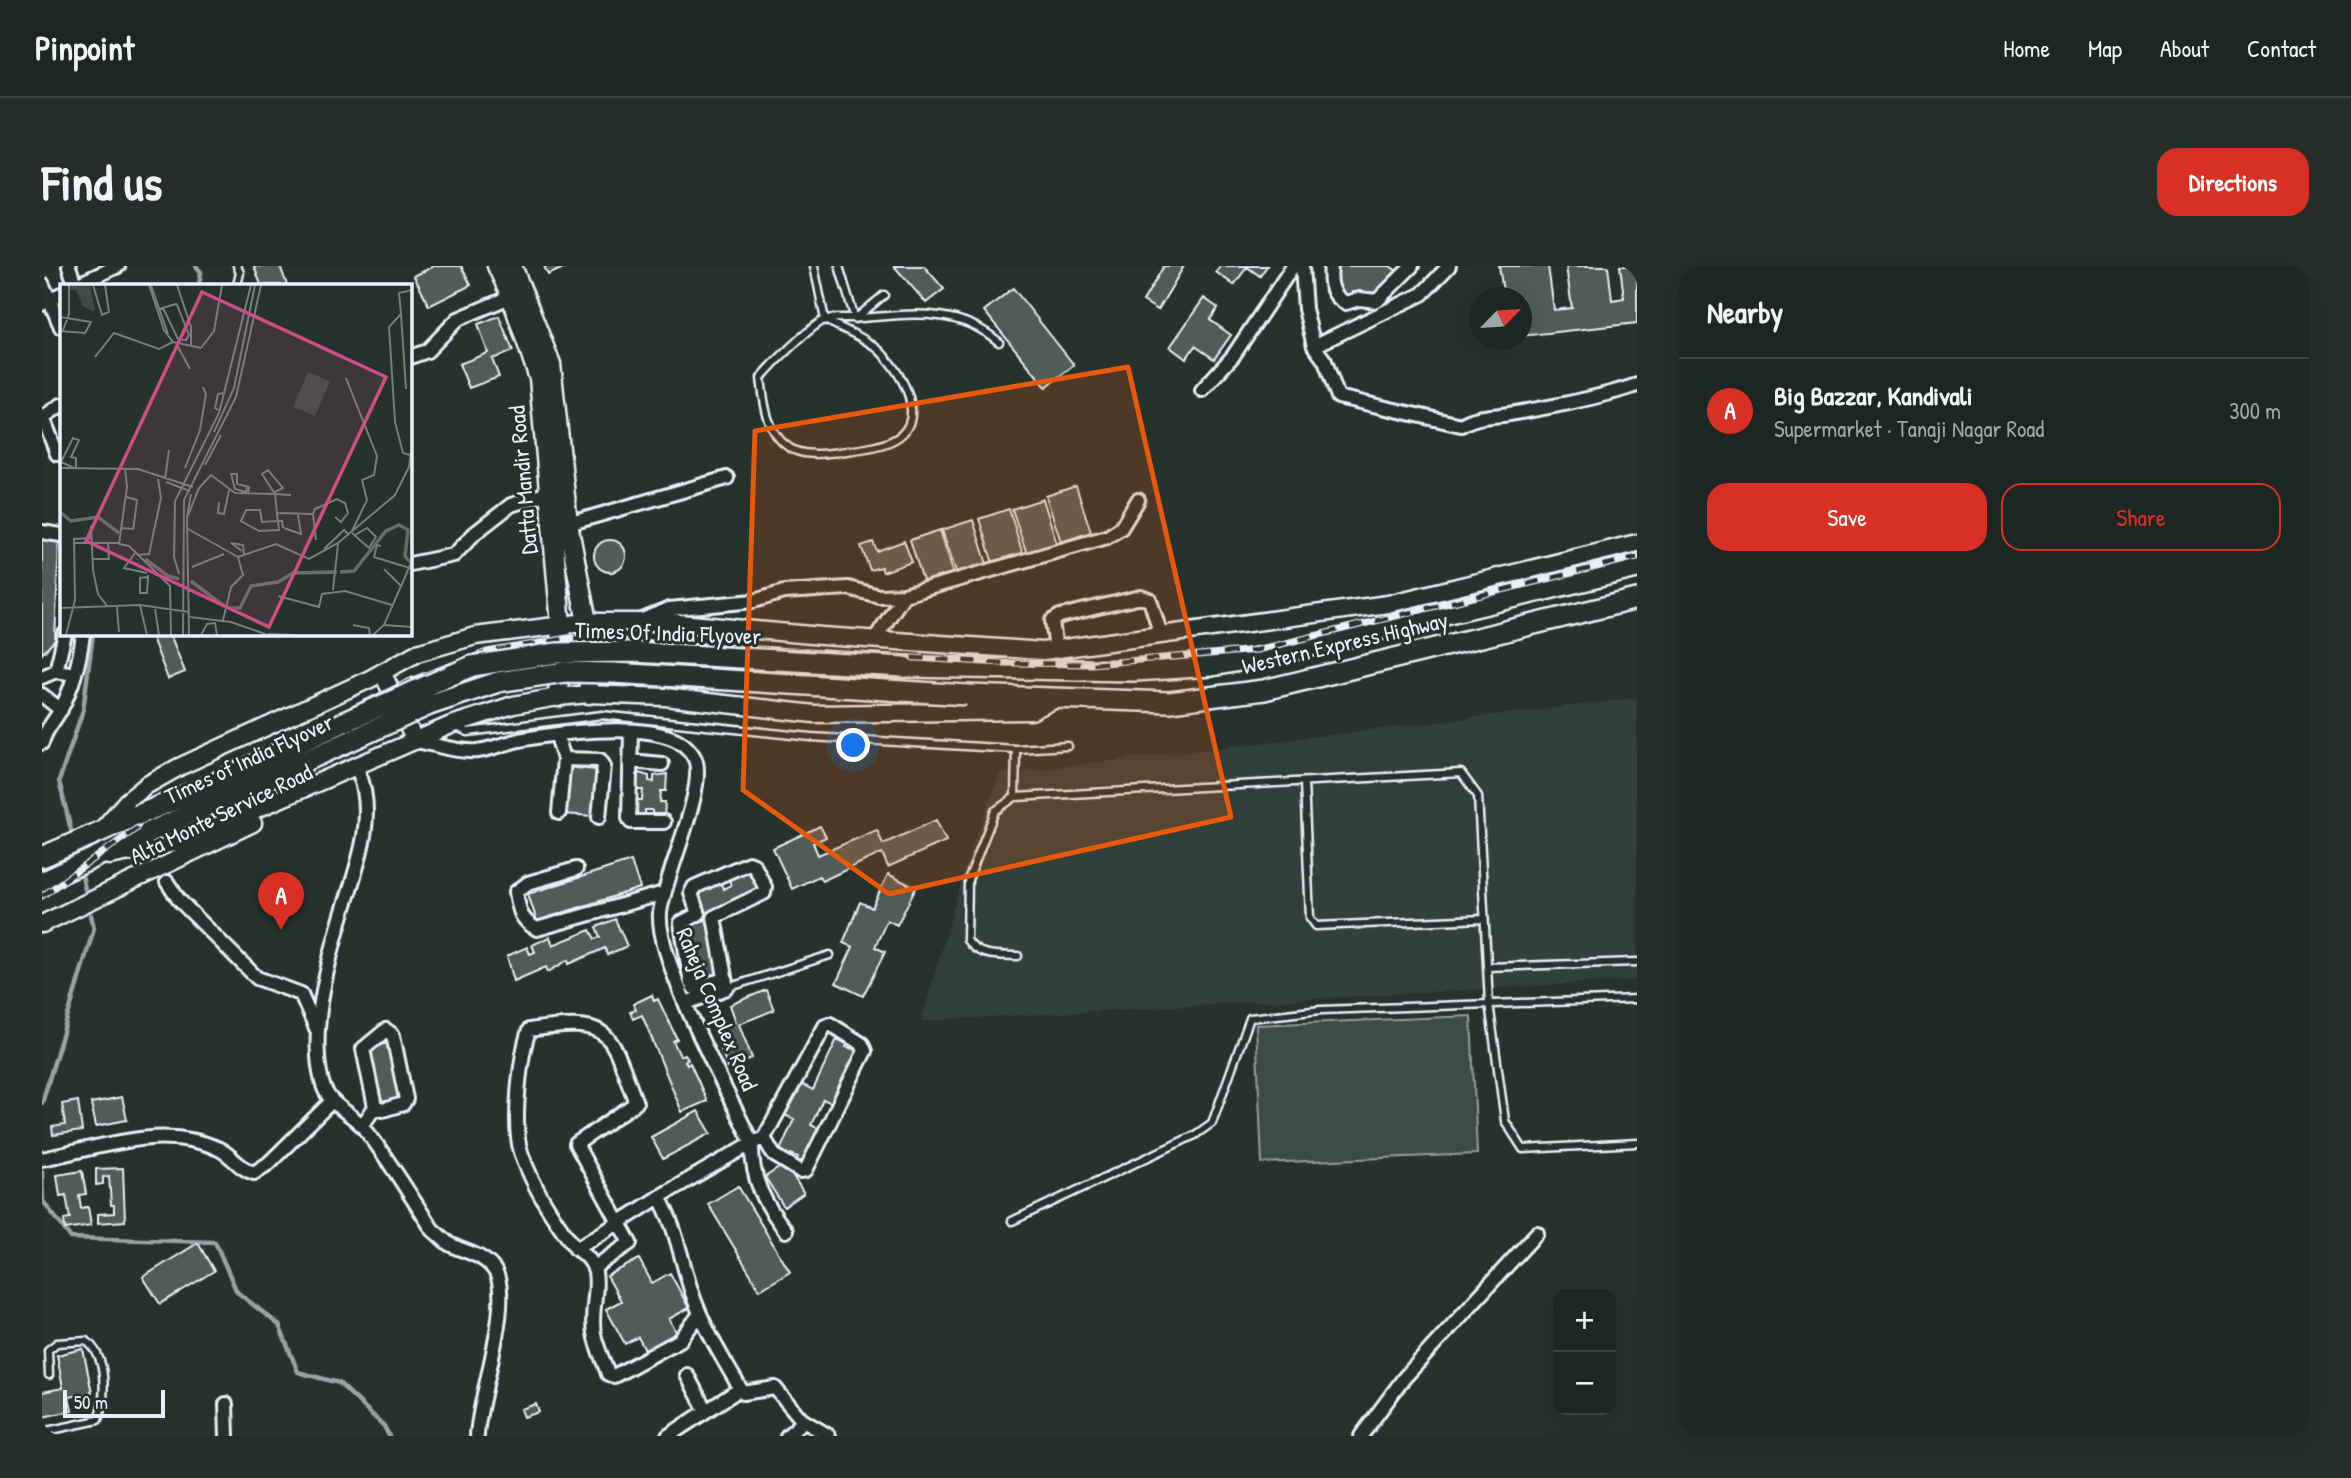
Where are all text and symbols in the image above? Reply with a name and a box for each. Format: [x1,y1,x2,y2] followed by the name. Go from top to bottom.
[35,26,134,70] text: Pinpoint
[2003,32,2050,64] text: Home
[2088,32,2122,64] text: Map
[2160,32,2209,64] text: About
[2247,32,2316,64] text: Contact
[2157,148,2309,216] button: Directions
[42,149,162,215] text: Find us
[60,284,411,635] inset map
[1469,287,1532,350] north arrow
[1707,292,1783,332] text: Nearby
[1774,378,1972,413] text: Big Bazzar, Kandivali
[1724,395,1736,426] text: A
[2229,395,2281,426] text: 300 m
[501,404,544,556] street label: Datta Mandir Road
[1774,413,2044,444] text: Supermarket · Tanaji Nagar Road
[1707,483,1987,551] button: Save
[2001,483,2281,551] button: Share
[1239,604,1451,681] street label: Western Express Highway
[574,614,762,651] street label: Times Of India Flyover
[159,706,338,811] street label: Times of India Flyover
[836,728,870,762] your location
[124,756,317,871] street label: Alta Monte Service Road
[258,872,304,930] pin: A
[669,923,766,1095] street label: Raheja Complex Road
[1553,1289,1616,1415] map controls
[1553,1289,1616,1352] button: +
[1553,1352,1616,1415] button: −
[63,1387,164,1419] scale bar
[74,1389,108,1415] text: 50 m

